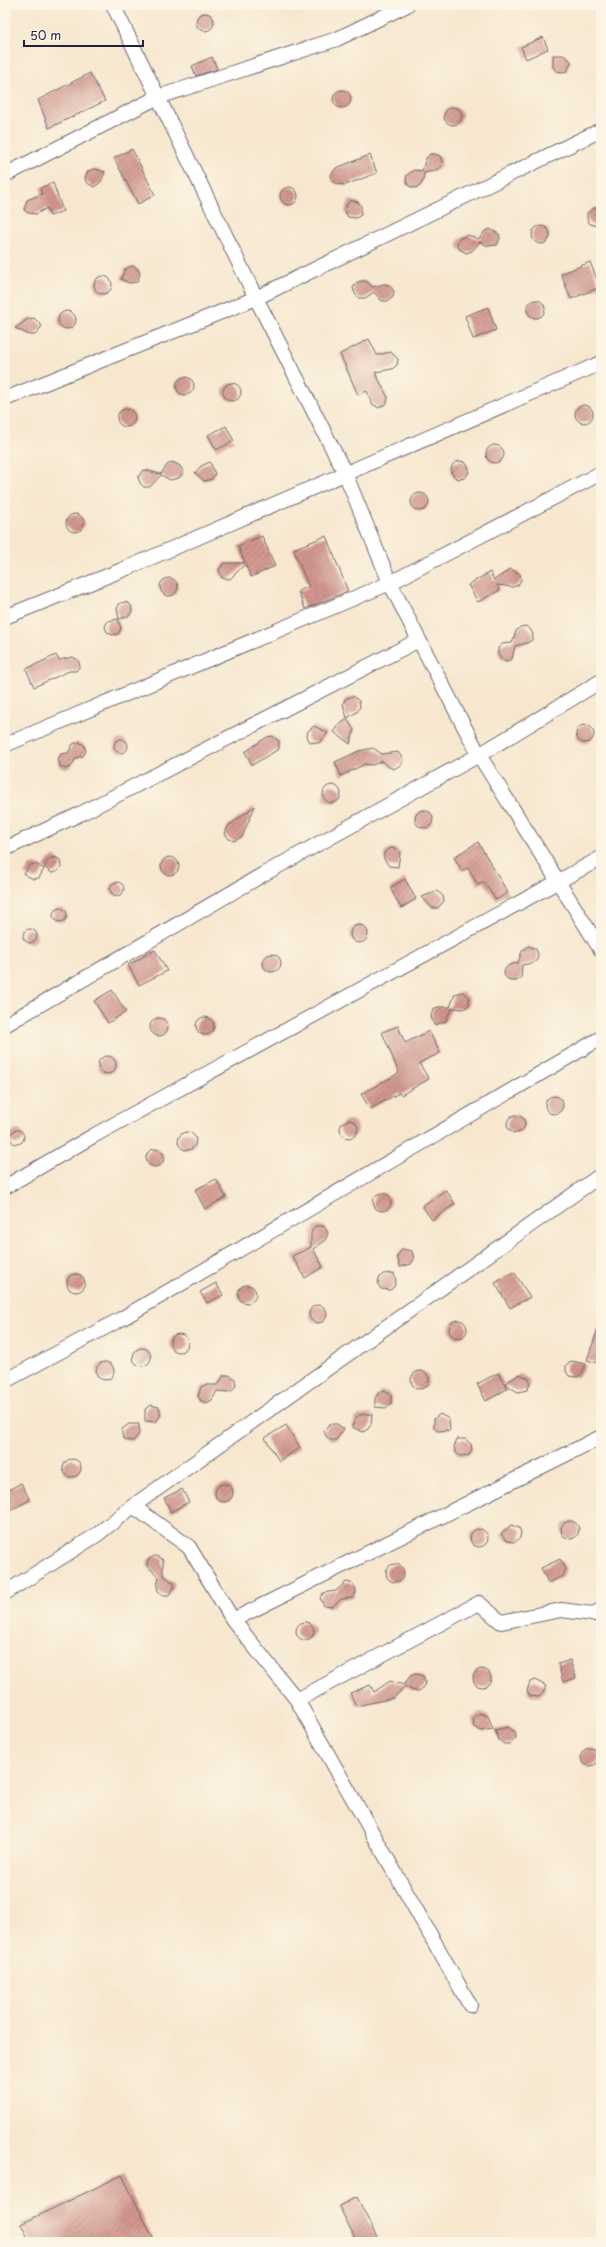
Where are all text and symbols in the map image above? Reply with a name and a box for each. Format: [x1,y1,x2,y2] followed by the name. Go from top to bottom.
[24,22,143,48] scale bar
[30,26,61,44] text: 50 m

